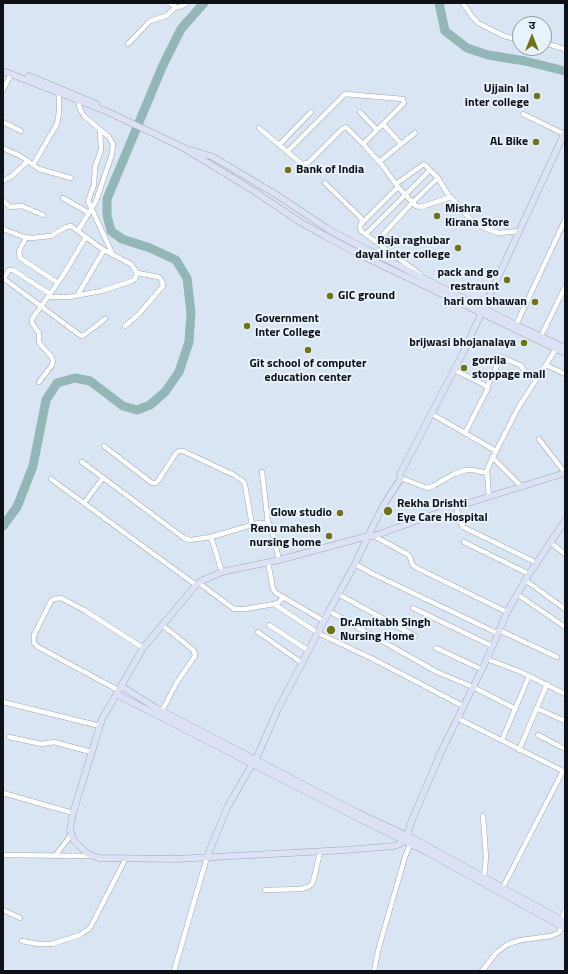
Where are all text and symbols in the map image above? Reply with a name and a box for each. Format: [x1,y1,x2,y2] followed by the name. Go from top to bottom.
[512,16,552,56] north arrow
[529,17,535,33] text: उ
[465,82,529,110] place label: Ujjain lal inter college
[532,91,542,101] marker: Ujjain lal inter college
[490,135,528,149] place label: AL Bike
[531,137,541,147] marker: AL Bike
[296,163,364,177] place label: Bank of India
[283,165,293,175] marker: Bank of India
[445,202,509,230] place label: Mishra Kirana Store
[432,211,442,221] marker: Mishra Kirana Store
[355,234,450,262] place label: Raja raghubar dayal inter college
[453,243,463,253] marker: Raja raghubar dayal inter college
[437,266,499,294] place label: pack and go restraunt
[502,275,512,285] marker: pack and go restraunt
[338,289,395,303] place label: GIC ground
[325,291,335,301] marker: GIC ground
[444,295,527,309] place label: hari om bhawan
[530,297,540,307] marker: hari om bhawan
[255,312,321,340] place label: Government Inter College
[242,321,252,331] marker: Government Inter College
[409,336,516,350] place label: brijwasi bhojanalaya
[519,338,529,348] marker: brijwasi bhojanalaya
[303,345,313,355] marker: Git school of computer education center
[472,354,545,382] place label: gorrila stoppage mall
[250,357,366,385] place label: Git school of computer education center
[459,363,469,373] marker: gorrila stoppage mall
[397,497,488,525] place label: Rekha Drishti Eye Care Hospital
[382,505,394,517] marker: Rekha Drishti Eye Care Hospital
[270,506,332,520] place label: Glow studio
[335,508,345,518] marker: Glow studio
[250,522,321,550] place label: Renu mahesh nursing home
[324,531,334,541] marker: Renu mahesh nursing home
[340,616,431,644] place label: Dr.Amitabh Singh Nursing Home
[325,624,337,636] marker: Dr.Amitabh Singh Nursing Home

